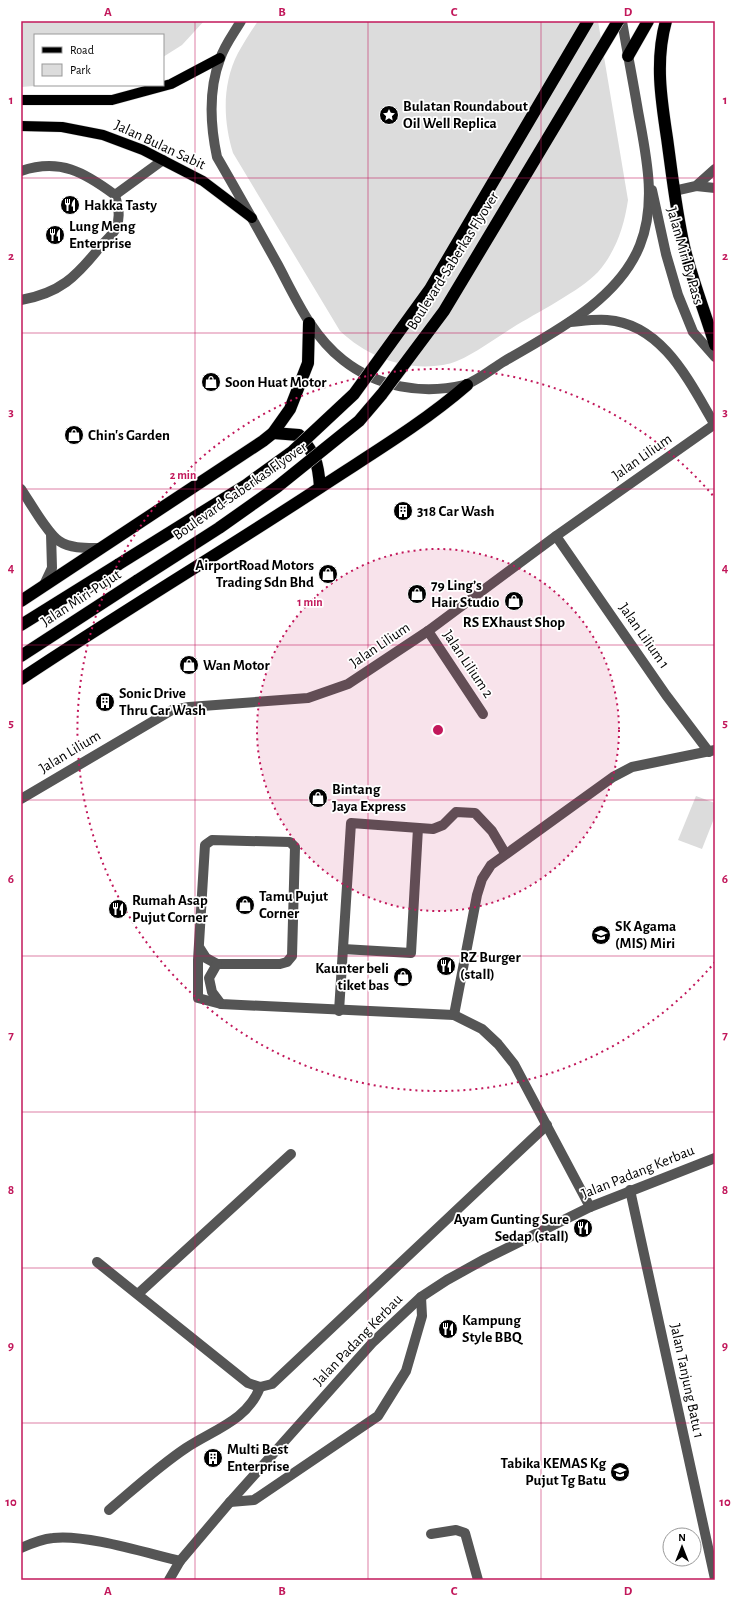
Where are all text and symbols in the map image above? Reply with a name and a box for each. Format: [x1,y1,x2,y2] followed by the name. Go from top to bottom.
[104,6,112,19] text: A
[278,6,286,19] text: B
[451,6,458,19] text: C
[624,6,633,19] text: D
[34,34,164,86] legend
[70,44,94,56] text: Road
[70,64,91,76] text: Park
[9,94,13,107] text: 1
[723,94,727,107] text: 1
[403,99,528,131] place label: Bulatan Roundabout Oil Well Replica
[378,104,400,126] place icon: Bulatan Roundabout Oil Well Replica
[112,117,208,173] street label: Jalan Bulan Sabit
[404,189,502,333] street label: Boulevard-Saberkas Flyover
[59,194,81,216] restaurant icon: Hakka Tasty
[84,198,157,213] place label: Hakka Tasty
[664,205,706,307] street label: Jalan Miri By Pass
[69,219,136,251] place label: Lung Meng Enterprise
[44,224,66,246] restaurant icon: Lung Meng Enterprise
[8,250,14,263] text: 2
[722,250,728,263] text: 2
[200,371,222,393] shop icon: Soon Huat Motor
[225,375,327,390] place label: Soon Huat Motor
[8,406,14,419] text: 3
[722,406,728,419] text: 3
[63,424,85,446] shop icon: Chin's Garden
[88,428,170,443] place label: Chin's Garden
[610,431,674,483] street label: Jalan Lilium
[170,439,310,543] street label: Boulevard-Saberkas Flyover
[170,469,196,481] text: 2 min
[392,500,414,522] building icon: 318 Car Wash
[417,504,495,519] place label: 318 Car Wash
[195,558,314,590] place label: AirportRoad Motors Trading Sdn Bhd
[8,562,15,575] text: 4
[722,562,729,575] text: 4
[317,563,339,585] shop icon: AirportRoad Motors Trading Sdn Bhd
[38,567,124,629] street label: Jalan Miri-Pujut
[431,578,499,610] place label: 79 Ling’s Hair Studio
[406,583,428,605] shop icon: 79 Ling’s Hair Studio
[503,590,525,612] shop icon: RS EXhaust Shop
[297,596,323,608] text: 1 min
[616,600,672,672] street label: Jalan Lilium 1
[463,615,565,630] place label: RS EXhaust Shop
[347,620,413,670] street label: Jalan Lilium
[440,627,496,701] street label: Jalan Lilium 2
[178,654,200,676] shop icon: Wan Motor
[203,658,270,673] place label: Wan Motor
[119,686,206,718] place label: Sonic Drive Thru Car Wash
[94,691,116,713] building icon: Sonic Drive Thru Car Wash
[8,717,14,730] text: 5
[722,717,728,730] text: 5
[431,723,445,737] centre of rings
[37,728,103,776] street label: Jalan Lilium
[332,782,406,814] place label: Bintang Jaya Express
[307,787,329,809] shop icon: Bintang Jaya Express
[8,873,14,886] text: 6
[722,873,728,886] text: 6
[259,889,328,921] place label: Tamu Pujut Corner
[132,893,209,925] place label: Rumah Asap Pujut Corner
[234,894,256,916] shop icon: Tamu Pujut Corner
[107,898,129,920] restaurant icon: Rumah Asap Pujut Corner
[615,919,676,951] place label: SK Agama (MIS) Miri
[590,924,612,946] school or university icon: SK Agama (MIS) Miri
[460,950,521,982] place label: RZ Burger (stall)
[435,955,457,977] restaurant icon: RZ Burger (stall)
[315,961,389,993] place label: Kaunter beli tiket bas
[392,966,414,988] shop icon: Kaunter beli tiket bas
[8,1029,14,1042] text: 7
[722,1029,728,1042] text: 7
[579,1142,697,1201] street label: Jalan Padang Kerbau
[8,1184,14,1197] text: 8
[722,1184,728,1197] text: 8
[454,1212,569,1244] place label: Ayam Gunting Sure Sedap (stall)
[572,1217,594,1239] restaurant icon: Ayam Gunting Sure Sedap (stall)
[311,1291,405,1388] street label: Jalan Padang Kerbau
[462,1313,524,1345] place label: Kampung Style BBQ
[437,1318,459,1340] restaurant icon: Kampung Style BBQ
[668,1322,706,1440] street label: Jalan Tanjung Batu 1
[8,1340,14,1353] text: 9
[722,1340,728,1353] text: 9
[227,1442,289,1474] place label: Multi Best Enterprise
[202,1447,224,1469] building icon: Multi Best Enterprise
[501,1456,606,1488] place label: Tabika KEMAS Kg Pujut Tg Batu
[609,1461,631,1483] school or university icon: Tabika KEMAS Kg Pujut Tg Batu
[5,1496,17,1509] text: 10
[719,1496,731,1509] text: 10
[662,1527,702,1567] north arrow
[678,1532,686,1543] text: N
[104,1585,112,1598] text: A
[278,1585,286,1598] text: B
[451,1585,458,1598] text: C
[624,1585,633,1598] text: D

